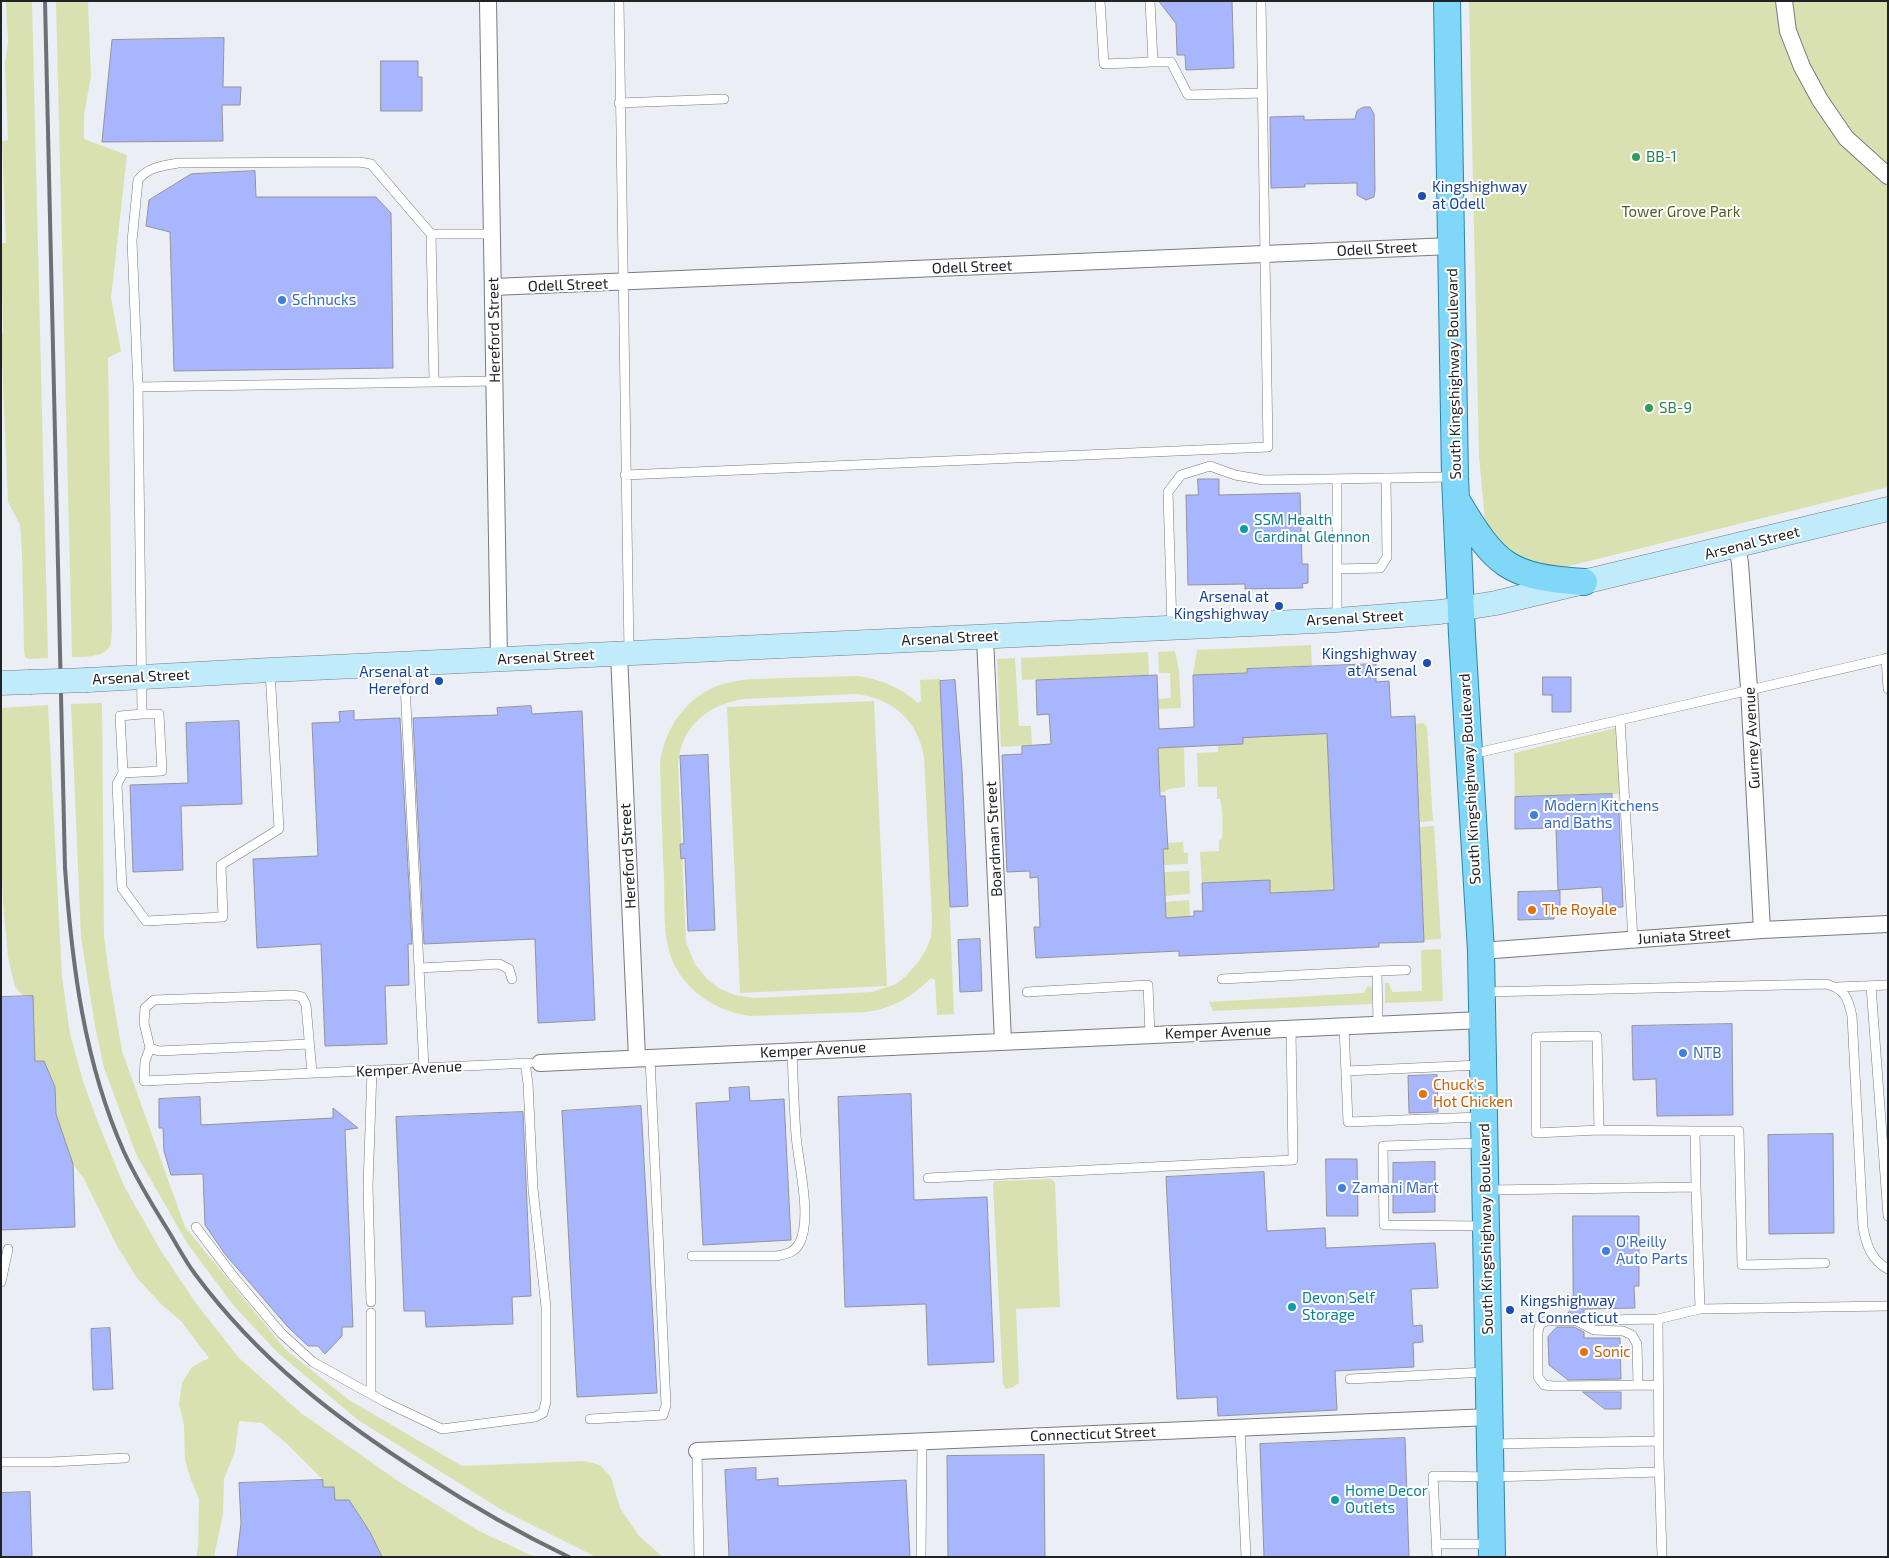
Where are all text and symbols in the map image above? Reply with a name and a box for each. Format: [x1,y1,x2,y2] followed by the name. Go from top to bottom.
[1646,148,1677,166] place label: BB-1
[1630,151,1642,163] marker: BB-1
[1432,178,1527,213] place label: Kingshighway at Odell
[1416,190,1428,202] marker: Kingshighway at Odell
[1622,203,1740,221] park label: Tower Grove Park
[1336,238,1418,260] street label: Odell Street
[931,257,1013,277] street label: Odell Street
[1443,268,1465,480] street label: South Kingshighway Boulevard
[527,275,609,295] street label: Odell Street
[484,277,504,383] street label: Hereford Street
[292,291,356,309] place label: Schnucks
[276,294,288,306] marker: Schnucks
[1659,399,1692,417] place label: SB-9
[1643,402,1655,414] marker: SB-9
[1254,511,1370,546] place label: SSM Health Cardinal Glennon
[1703,522,1801,564] street label: Arsenal Street
[1238,523,1250,535] marker: SSM Health Cardinal Glennon
[1174,588,1269,623] place label: Arsenal at Kingshighway
[1273,600,1285,612] marker: Arsenal at Kingshighway
[1306,606,1404,630] street label: Arsenal Street
[901,626,999,650] street label: Arsenal Street
[497,645,595,669] street label: Arsenal Street
[1322,645,1417,680] place label: Kingshighway at Arsenal
[1421,657,1433,669] marker: Kingshighway at Arsenal
[359,663,429,698] place label: Arsenal at Hereford
[92,665,190,689] street label: Arsenal Street
[1455,673,1485,885] street label: South Kingshighway Boulevard
[433,675,445,687] marker: Arsenal at Hereford
[1740,686,1764,790] street label: Gurney Avenue
[982,781,1006,897] street label: Boardman Street
[1544,797,1659,832] place label: Modern Kitchens and Baths
[616,803,640,909] street label: Hereford Street
[1528,809,1540,821] marker: Modern Kitchens and Baths
[1542,901,1617,919] place label: The Royale
[1526,904,1538,916] marker: The Royale
[1637,924,1731,948] street label: Juniata Street
[1165,1021,1271,1043] street label: Kemper Avenue
[759,1038,867,1062] street label: Kemper Avenue
[1693,1044,1722,1062] place label: NTB
[1677,1047,1689,1059] marker: NTB
[355,1057,463,1081] street label: Kemper Avenue
[1433,1076,1513,1111] place label: Chuck's Hot Chicken
[1417,1088,1429,1100] marker: Chuck's Hot Chicken
[1475,1123,1497,1335] street label: South Kingshighway Boulevard
[1352,1179,1439,1197] place label: Zamani Mart
[1336,1182,1348,1194] marker: Zamani Mart
[1616,1233,1688,1268] place label: O'Reilly Auto Parts
[1600,1245,1612,1257] marker: O'Reilly Auto Parts
[1302,1289,1375,1324] place label: Devon Self Storage
[1520,1292,1618,1327] place label: Kingshighway at Connecticut
[1286,1301,1298,1313] marker: Devon Self Storage
[1504,1304,1516,1316] marker: Kingshighway at Connecticut
[1594,1343,1631,1361] place label: Sonic
[1578,1346,1590,1358] marker: Sonic
[1030,1423,1156,1445] street label: Connecticut Street
[1345,1482,1428,1517] place label: Home Decor Outlets
[1329,1494,1341,1506] marker: Home Decor Outlets

